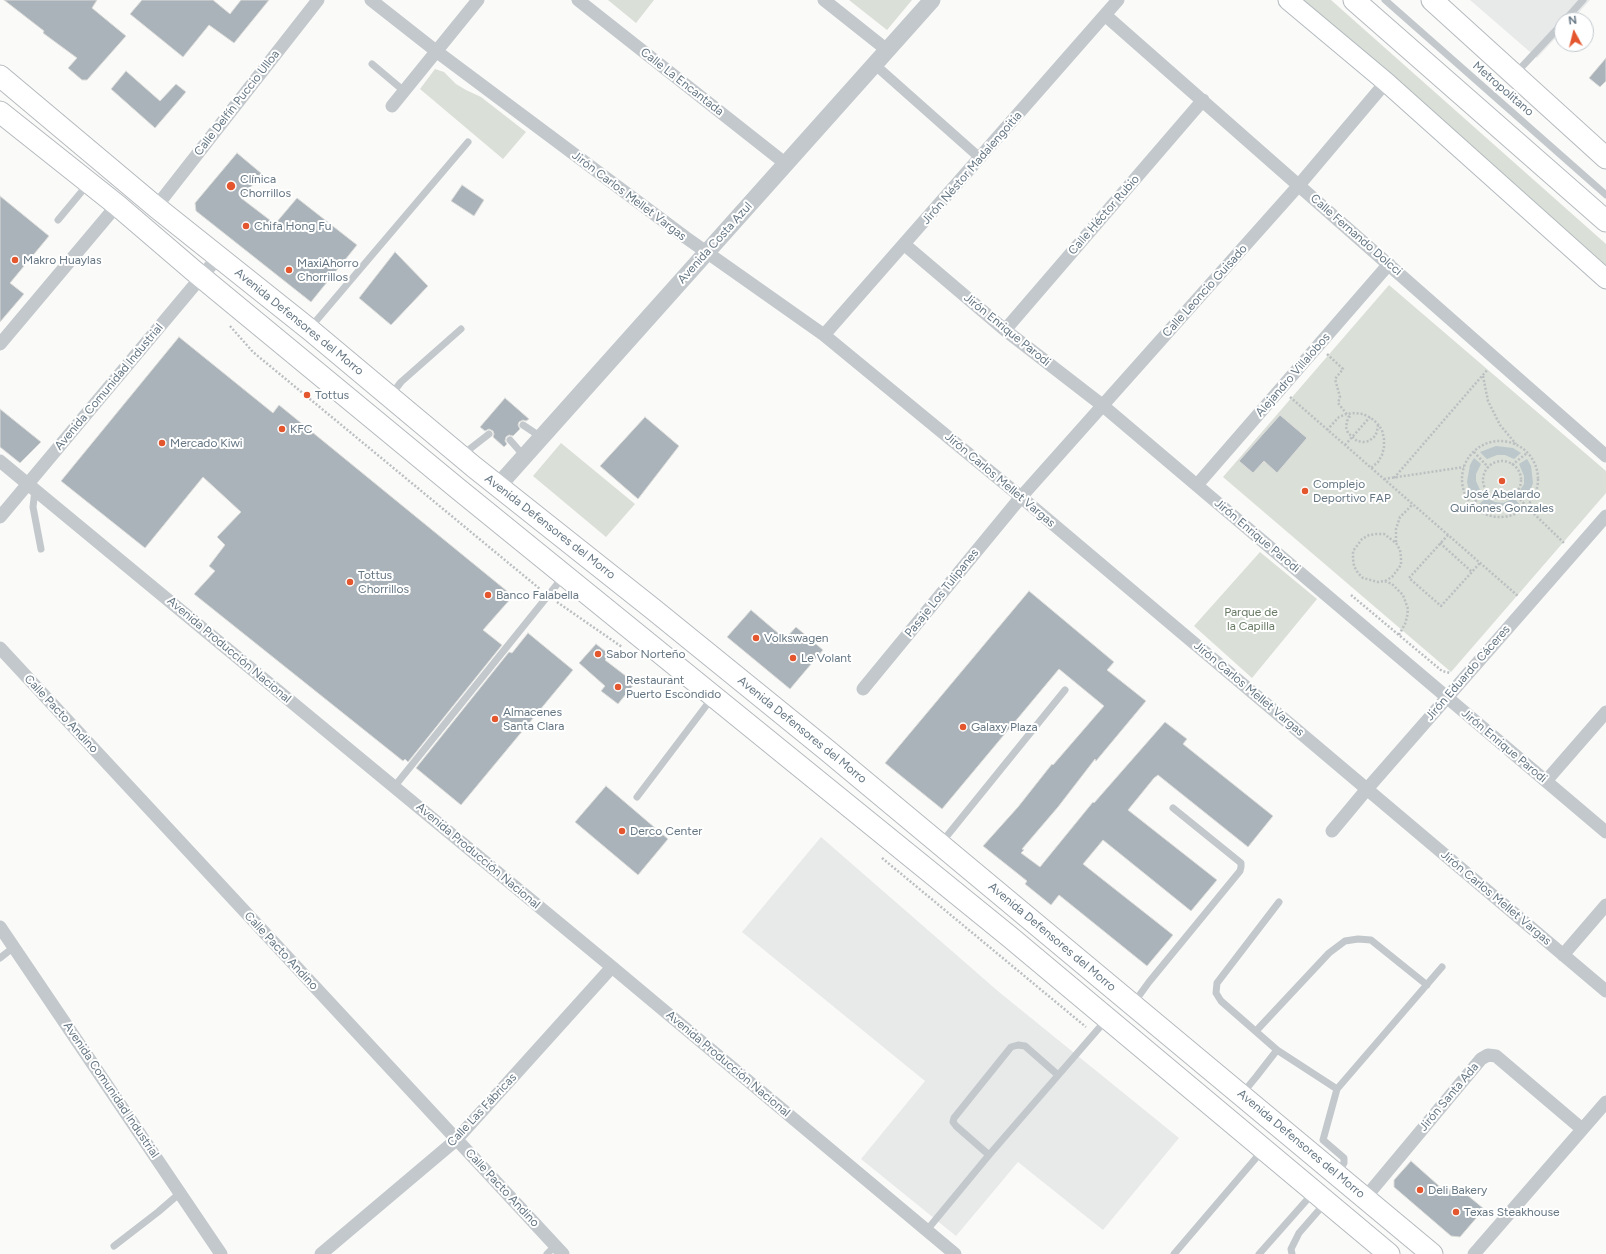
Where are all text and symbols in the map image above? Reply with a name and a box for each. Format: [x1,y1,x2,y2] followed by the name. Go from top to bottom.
[1554,12,1594,52] north arrow
[1568,14,1578,28] text: N
[637,45,727,119] street label: Calle La Encantada
[191,47,283,159] street label: Calle Delfín Puccio Ulloa
[1470,59,1536,119] street label: Metropolitano
[919,109,1025,227] street label: Jirón Néstor Madalengoitia
[569,148,689,244] street label: Jirón Carlos Mellet Vargas
[240,172,291,200] place label: Clínica Chorrillos
[1065,172,1143,258] street label: Calle Héctor Rubio
[225,180,237,192] marker: Clínica Chorrillos
[1307,191,1405,279] street label: Calle Fernando Dolcci
[675,199,755,287] street label: Avenida Costa Azul
[254,219,331,233] place label: Chifa Hong Fu
[241,221,251,231] marker: Chifa Hong Fu
[1160,242,1250,340] street label: Calle Leoncio Guisado
[23,253,101,267] place label: Makro Huaylas
[10,255,20,265] marker: Makro Huaylas
[297,256,359,284] place label: MaxiAhorro Chorrillos
[284,265,294,275] marker: MaxiAhorro Chorrillos
[232,266,366,378] street label: Avenida Defensores del Morro
[961,291,1053,369] street label: Jirón Enrique Parodi
[52,321,166,453] street label: Avenida Comunidad Industrial
[1253,330,1333,420] street label: Alejandro Villalobos
[315,388,349,402] place label: Tottus
[302,390,312,400] marker: Tottus
[290,422,312,436] place label: KFC
[277,424,287,434] marker: KFC
[942,430,1058,530] street label: Jirón Carlos Mellet Vargas
[170,436,243,450] place label: Mercado Kiwi
[157,438,167,448] marker: Mercado Kiwi
[482,472,618,582] street label: Avenida Defensores del Morro
[1497,476,1507,486] marker: José Abelardo Quiñones Gonzales
[1313,477,1391,505] place label: Complejo Deportivo FAP
[1300,486,1310,496] marker: Complejo Deportivo FAP
[1450,487,1554,515] place label: José Abelardo Quiñones Gonzales
[1211,496,1303,576] street label: Jirón Enrique Parodi
[902,546,982,640] street label: Pasaje Los Tulipanes
[358,568,409,596] place label: Tottus Chorrillos
[345,577,355,587] marker: Tottus Chorrillos
[496,588,579,602] place label: Banco Falabella
[483,590,493,600] marker: Banco Falabella
[164,594,294,706] street label: Avenida Producción Nacional
[1224,605,1278,633] park label: Parque de la Capilla
[1423,622,1513,724] street label: Jirón Eduardo Cáceres
[764,631,829,645] place label: Volkswagen
[751,633,761,643] marker: Volkswagen
[1191,639,1307,739] street label: Jirón Carlos Mellet Vargas
[606,647,686,661] place label: Sabor Norteño
[593,649,603,659] marker: Sabor Norteño
[801,651,852,665] place label: Le Volant
[788,653,798,663] marker: Le Volant
[21,672,101,756] street label: Calle Pacto Andino
[626,673,721,701] place label: Restaurant Puerto Escondido
[735,674,869,786] street label: Avenida Defensores del Morro
[613,682,623,692] marker: Restaurant Puerto Escondido
[503,705,564,733] place label: Almacenes Santa Clara
[1458,706,1550,786] street label: Jirón Enrique Parodi
[490,714,500,724] marker: Almacenes Santa Clara
[971,720,1038,734] place label: Galaxy Plaza
[958,722,968,732] marker: Galaxy Plaza
[413,800,543,912] street label: Avenida Producción Nacional
[630,824,702,838] place label: Derco Center
[617,826,627,836] marker: Derco Center
[1438,848,1554,948] street label: Jirón Carlos Mellet Vargas
[985,879,1119,995] street label: Avenida Defensores del Morro
[241,909,321,993] street label: Calle Pacto Andino
[663,1008,793,1120] street label: Avenida Producción Nacional
[60,1019,162,1161] street label: Avenida Comunidad Industrial
[1416,1060,1482,1134] street label: Jirón Santa Ada
[444,1070,520,1150] street label: Calle Las Fábricas
[1234,1086,1368,1202] street label: Avenida Defensores del Morro
[462,1146,542,1230] street label: Calle Pacto Andino
[1428,1183,1487,1197] place label: Deli Bakery
[1415,1185,1425,1195] marker: Deli Bakery
[1464,1205,1560,1219] place label: Texas Steakhouse
[1451,1207,1461,1217] marker: Texas Steakhouse

